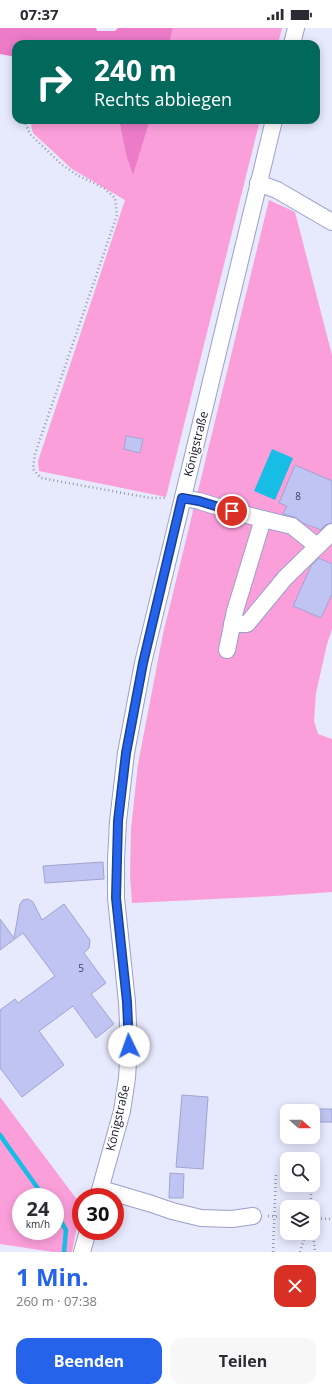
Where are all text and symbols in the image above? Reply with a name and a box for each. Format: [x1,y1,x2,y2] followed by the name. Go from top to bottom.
[20,4,59,24] text: 07:37
[94,51,177,89] text: 240 m
[28,56,80,108] icon: right
[94,87,232,111] text: Rechts abbiegen
[179,409,212,479] street label: Königstraße
[295,489,301,503] house number: 8
[215,494,249,528] pin
[221,500,243,522] icon: arrive
[78,961,84,975] house number: 5
[108,1025,150,1067] position arrow
[102,1083,133,1153] street label: Königstraße
[280,1104,320,1144] north arrow
[280,1104,320,1240] map controls
[280,1152,320,1192] button: search
[72,1188,124,1240] speed limit sign: 30
[27,1195,49,1222] text: 24
[280,1200,320,1240] button: layers
[26,1217,50,1231] text: km/h
[16,1260,89,1293] text: 1 Min.
[274,1265,316,1307] button: close
[16,1292,97,1310] text: 260 m · 07:38
[16,1338,162,1384] button: Beenden
[170,1338,316,1384] button: Teilen

